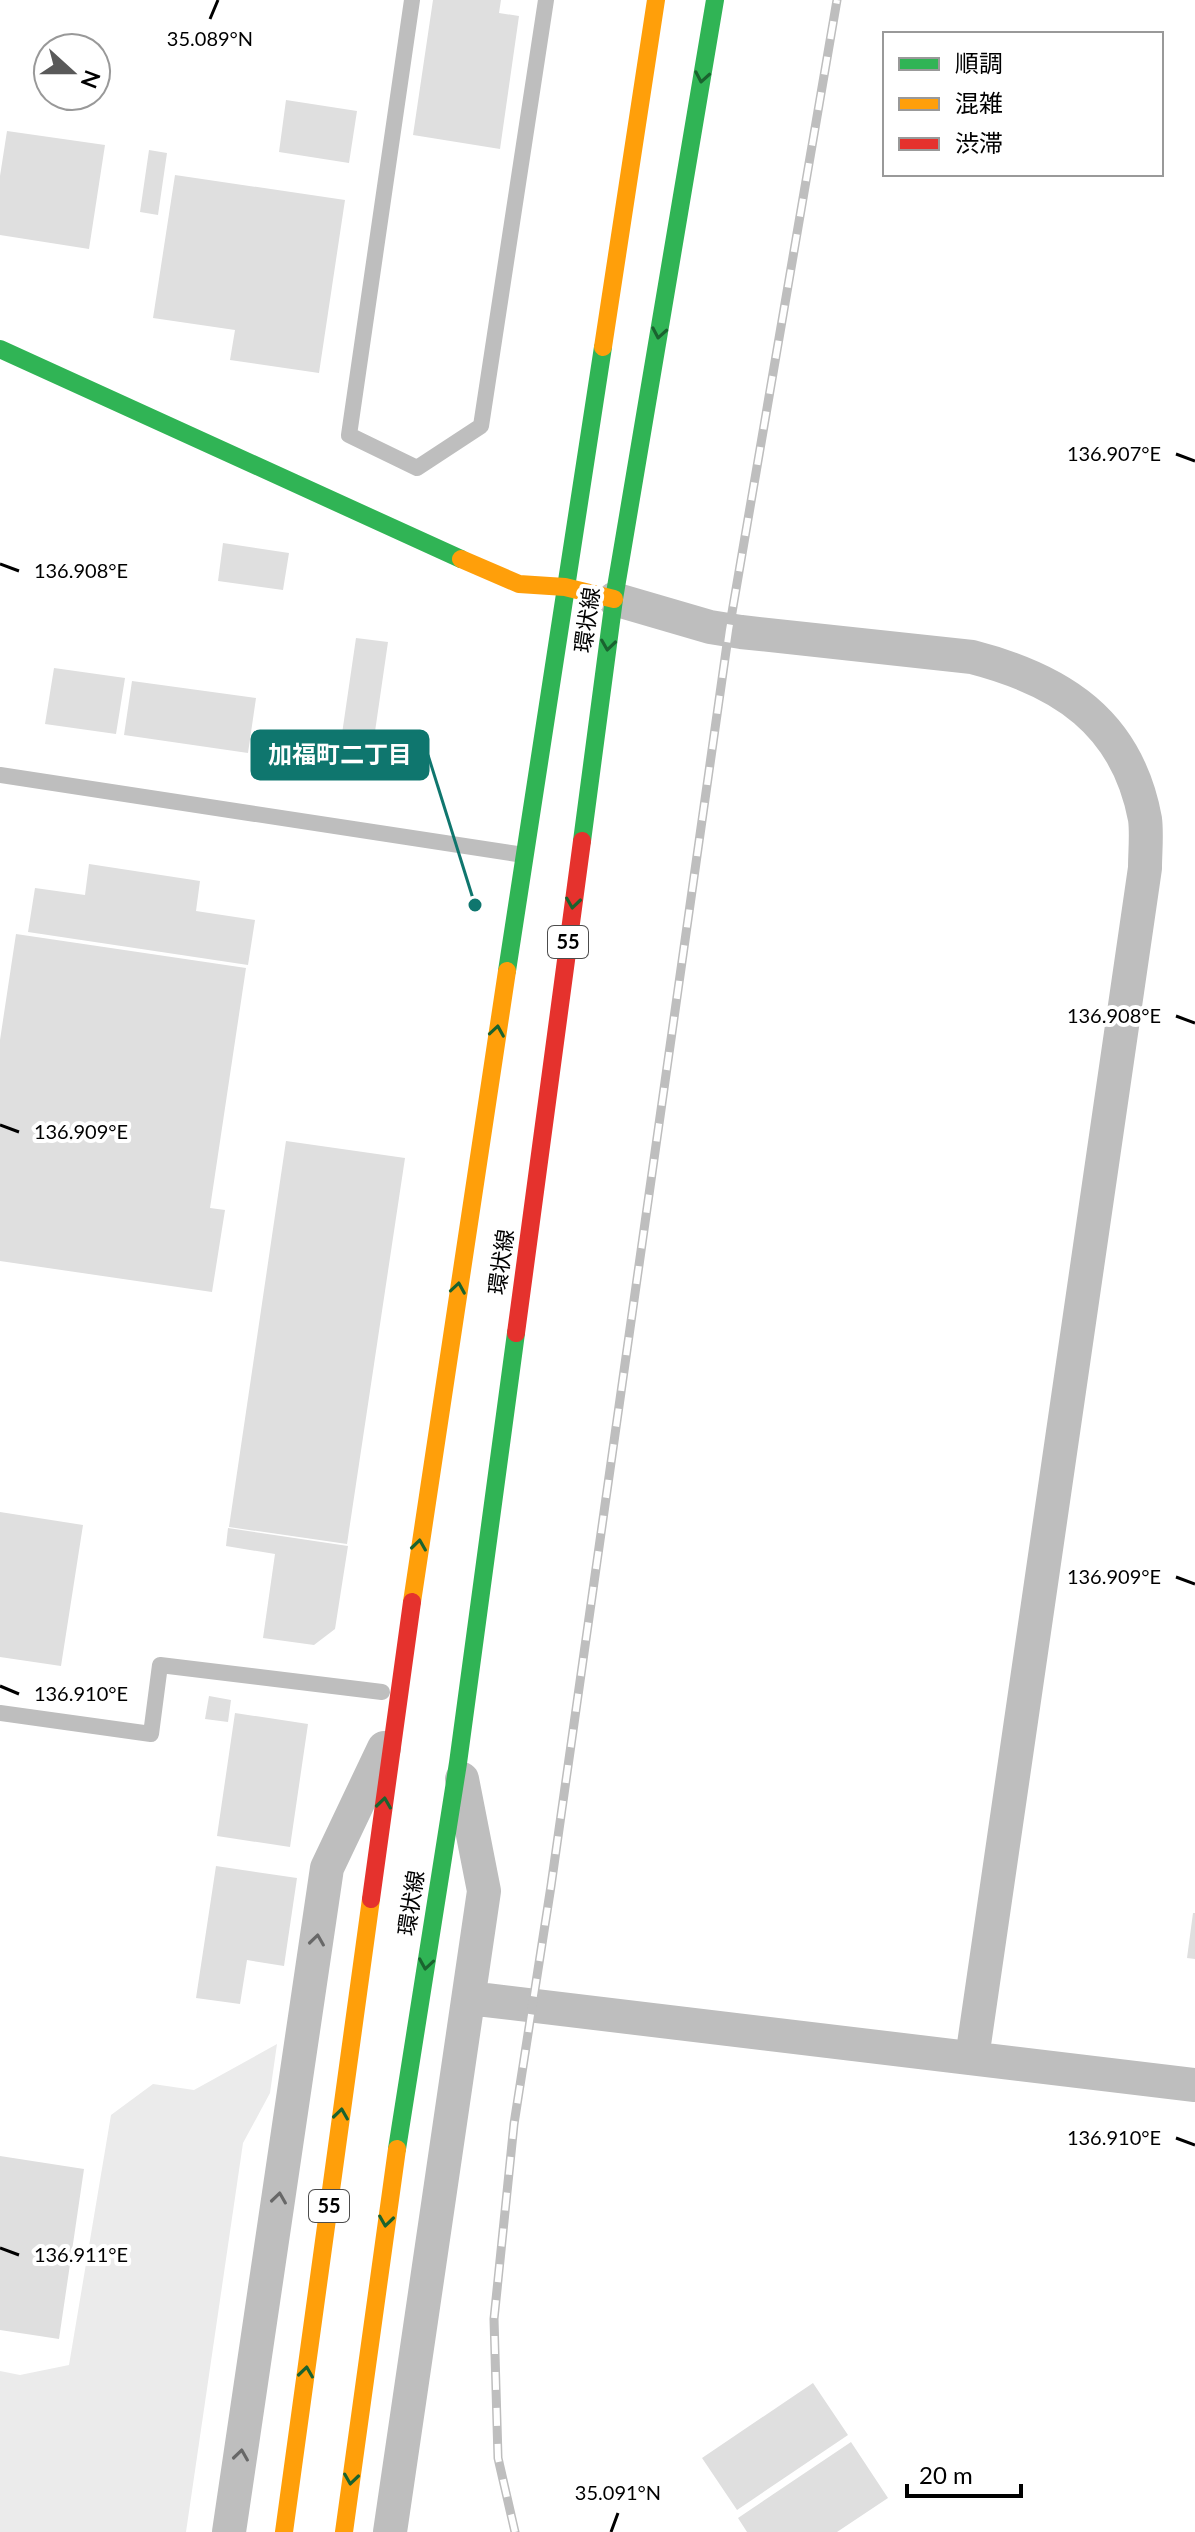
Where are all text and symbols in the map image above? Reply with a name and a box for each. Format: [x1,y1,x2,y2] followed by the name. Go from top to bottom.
[167,26,253,50] text: 35.089°N
[32,32,112,112] north arrow
[883,32,1163,176] legend
[955,48,1003,77] text: 順調
[75,67,107,92] text: N
[695,70,712,84] one-way arrow
[955,88,1003,117] text: 混雑
[955,128,1003,157] text: 渋滞
[651,326,668,340] one-way arrow
[1067,441,1161,465] text: 136.907°E
[34,558,128,582] text: 136.908°E
[569,585,604,654] street label: 環状線
[600,638,617,652] one-way arrow
[252,731,428,779] callout: 加福町二丁目
[268,739,412,768] text: 加福町二丁目
[565,896,582,910] one-way arrow
[548,926,588,958] road number: 55
[1067,1003,1161,1027] text: 136.908°E
[488,1024,505,1038] one-way arrow
[34,1119,128,1143] text: 136.909°E
[483,1227,518,1296] street label: 環状線
[448,1281,465,1295] one-way arrow
[410,1539,427,1552] one-way arrow
[1067,1564,1161,1588] text: 136.909°E
[34,1681,128,1705] text: 136.910°E
[375,1796,392,1810] one-way arrow
[392,1868,429,1938] street label: 環状線
[308,1934,325,1947] one-way arrow
[418,1957,435,1971] one-way arrow
[332,2107,349,2121] one-way arrow
[1067,2125,1161,2149] text: 136.910°E
[309,2190,349,2222] road number: 55
[270,2191,287,2204] one-way arrow
[378,2214,395,2228] one-way arrow
[34,2242,128,2266] text: 136.911°E
[297,2365,314,2378] one-way arrow
[232,2448,249,2462] one-way arrow
[907,2448,1021,2498] scale bar
[919,2460,973,2489] text: 20 m
[343,2473,360,2486] one-way arrow
[575,2480,661,2504] text: 35.091°N

